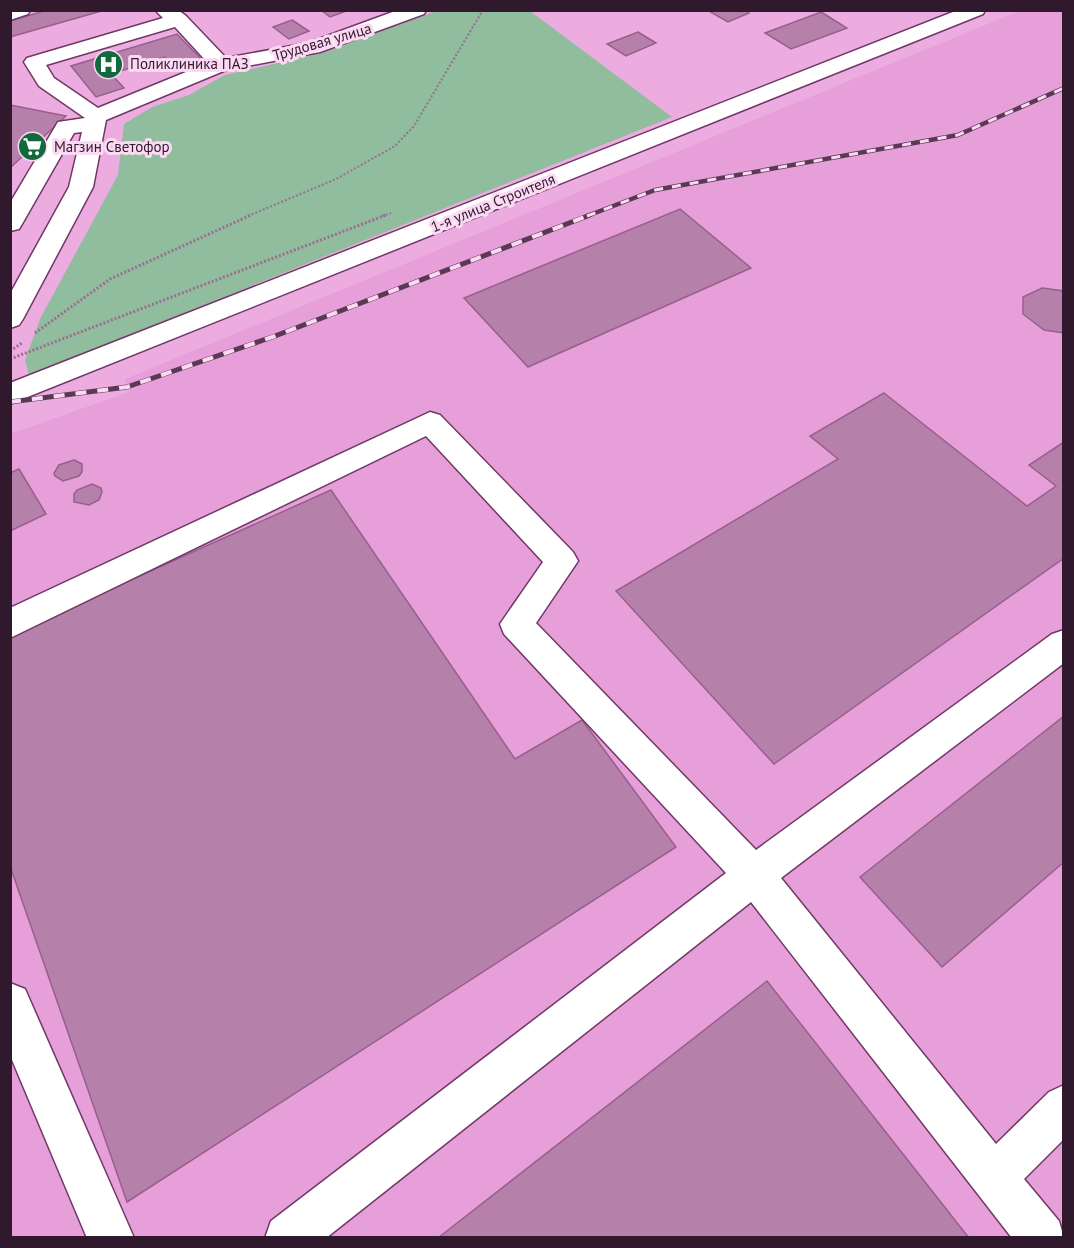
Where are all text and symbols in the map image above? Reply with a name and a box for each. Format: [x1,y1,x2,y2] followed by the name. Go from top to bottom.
[270,18,373,65] street label: Трудовая улица
[93,48,125,80] hospital icon: Поликлиника ПАЗ
[130,54,249,73] place label: Поликлиника ПАЗ
[17,131,49,163] supermarket icon: Магзин Светофор
[54,137,170,156] place label: Магзин Светофор
[428,169,558,236] street label: 1-я улица Строителя

